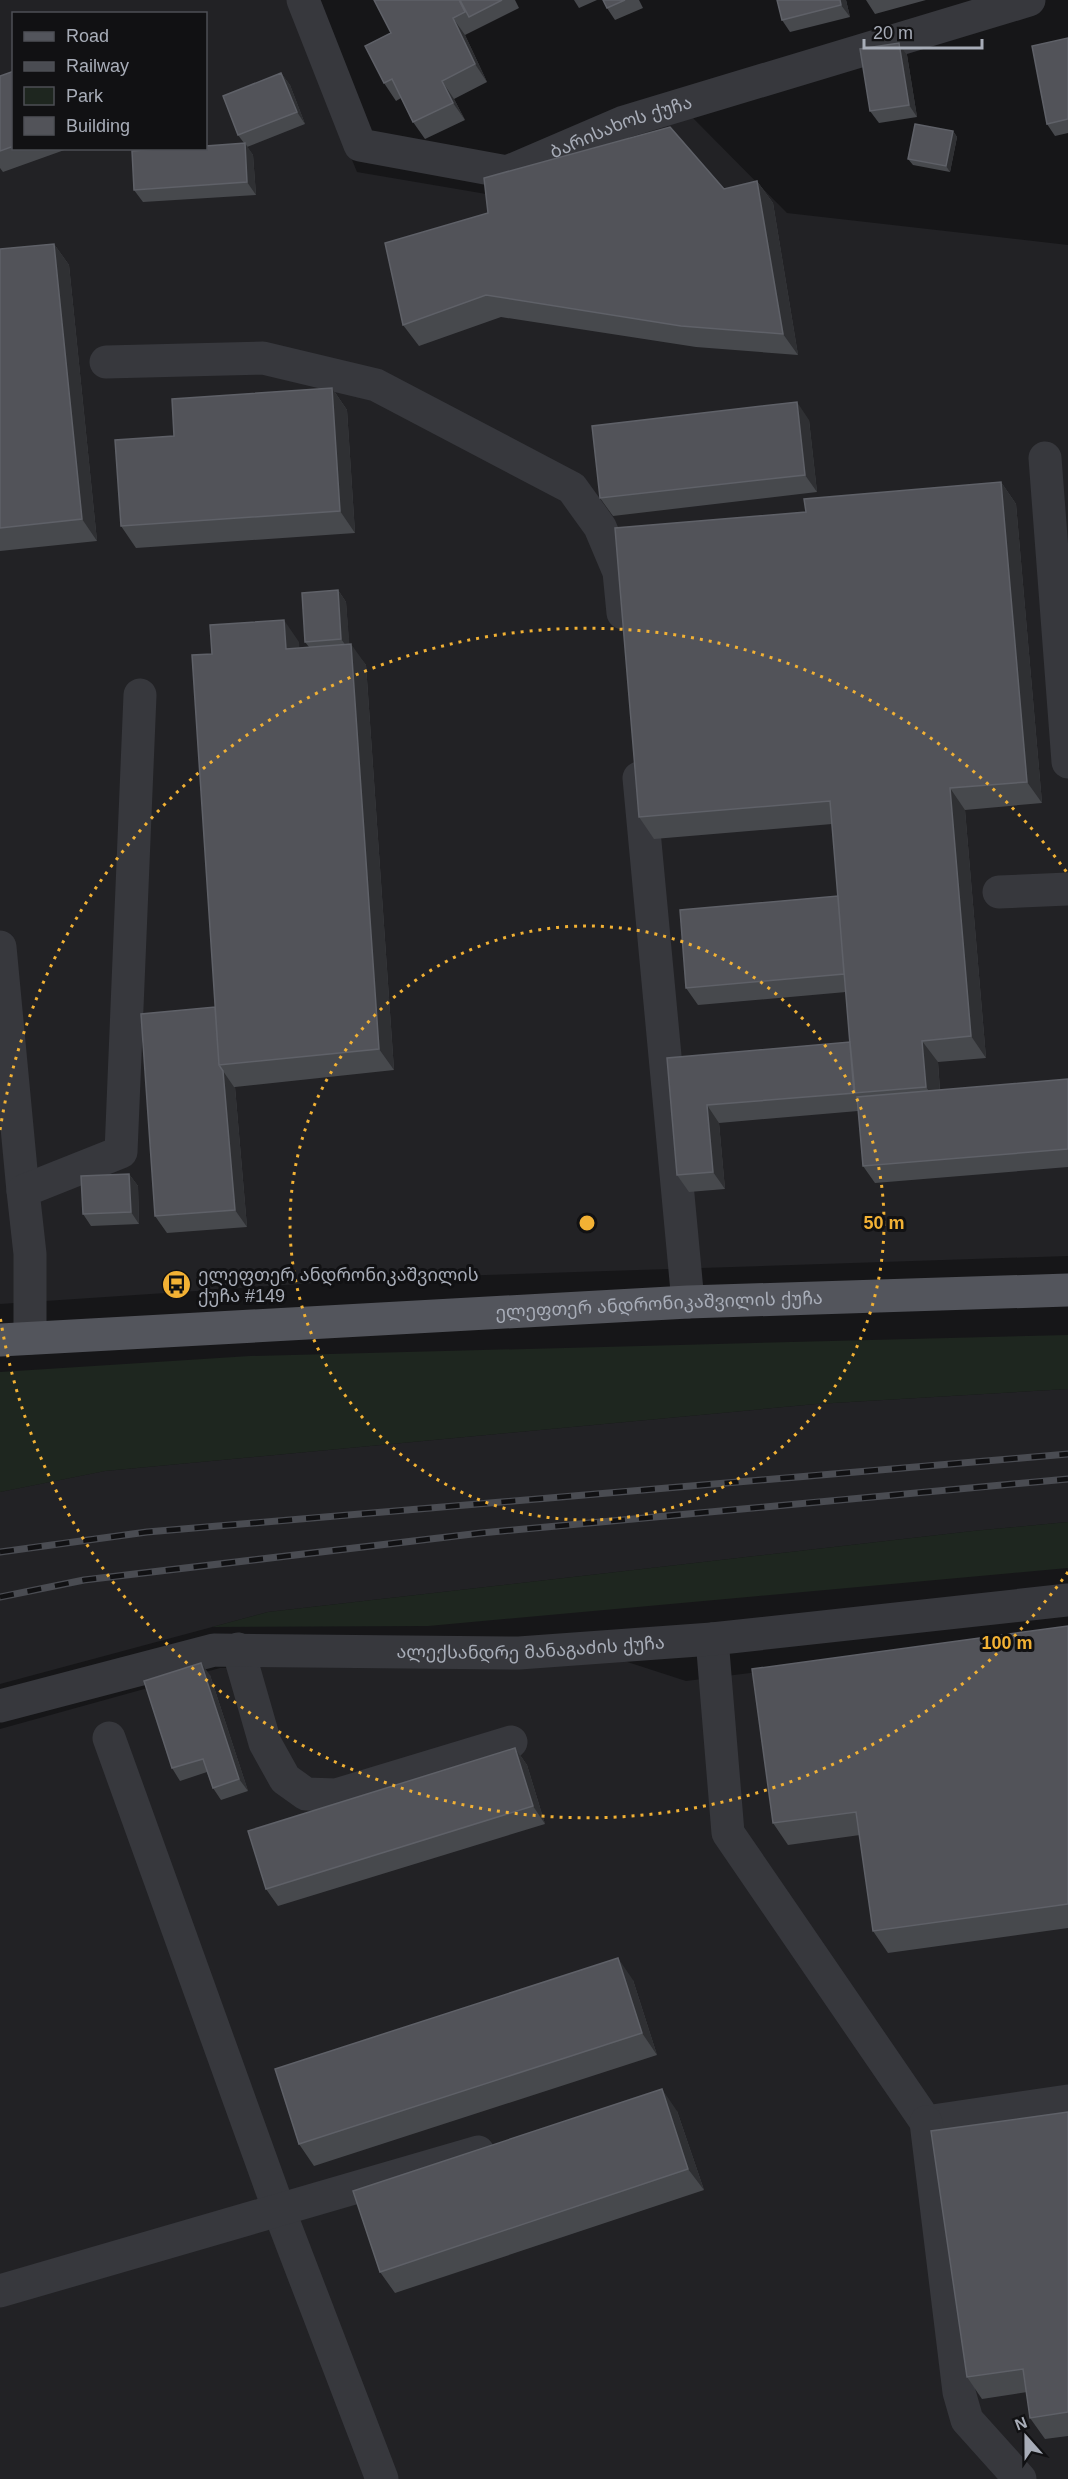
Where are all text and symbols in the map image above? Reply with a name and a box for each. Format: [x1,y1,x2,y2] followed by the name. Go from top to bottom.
[12,12,207,150] legend
[864,12,982,50] scale bar
[873,23,913,43] text: 20 m
[66,26,109,46] text: Road
[66,56,129,76] text: Railway
[66,86,104,106] text: Park
[547,92,694,162] street label: ბარისახოს ქუჩა
[66,116,130,136] text: Building
[577,1213,597,1233] centre of rings
[863,1213,905,1233] text: 50 m
[198,1265,479,1307] place label: ელეფთერ ანდრონიკაშვილის ქუჩა #149
[161,1269,193,1301] bus stop icon: ელეფთერ ანდრონიკაშვილის ქუჩა #149
[495,1288,823,1324] street label: ელეფთერ ანდრონიკაშვილის ქუჩა
[396,1632,665,1664] street label: ალექსანდრე მანაგაძის ქუჩა
[981,1633,1033,1653] text: 100 m
[996,2407,1056,2467] north arrow
[1012,2413,1029,2433] text: N

